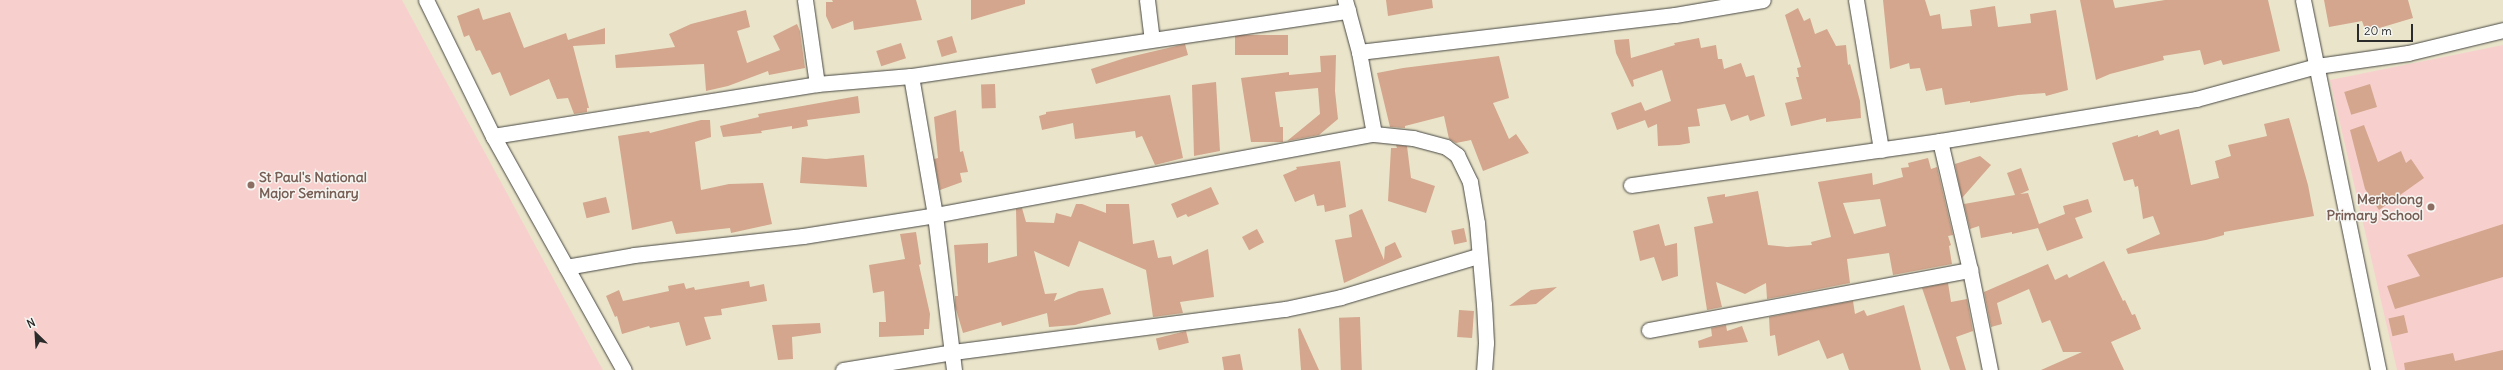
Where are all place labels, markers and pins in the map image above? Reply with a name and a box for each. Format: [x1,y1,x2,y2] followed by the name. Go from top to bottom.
[259,169,367,202] place label: St Paul's National Major Seminary
[246,180,256,190] marker: St Paul's National Major Seminary
[2327,191,2423,224] place label: Merkolong Primary School
[2426,202,2436,212] marker: Merkolong Primary School

